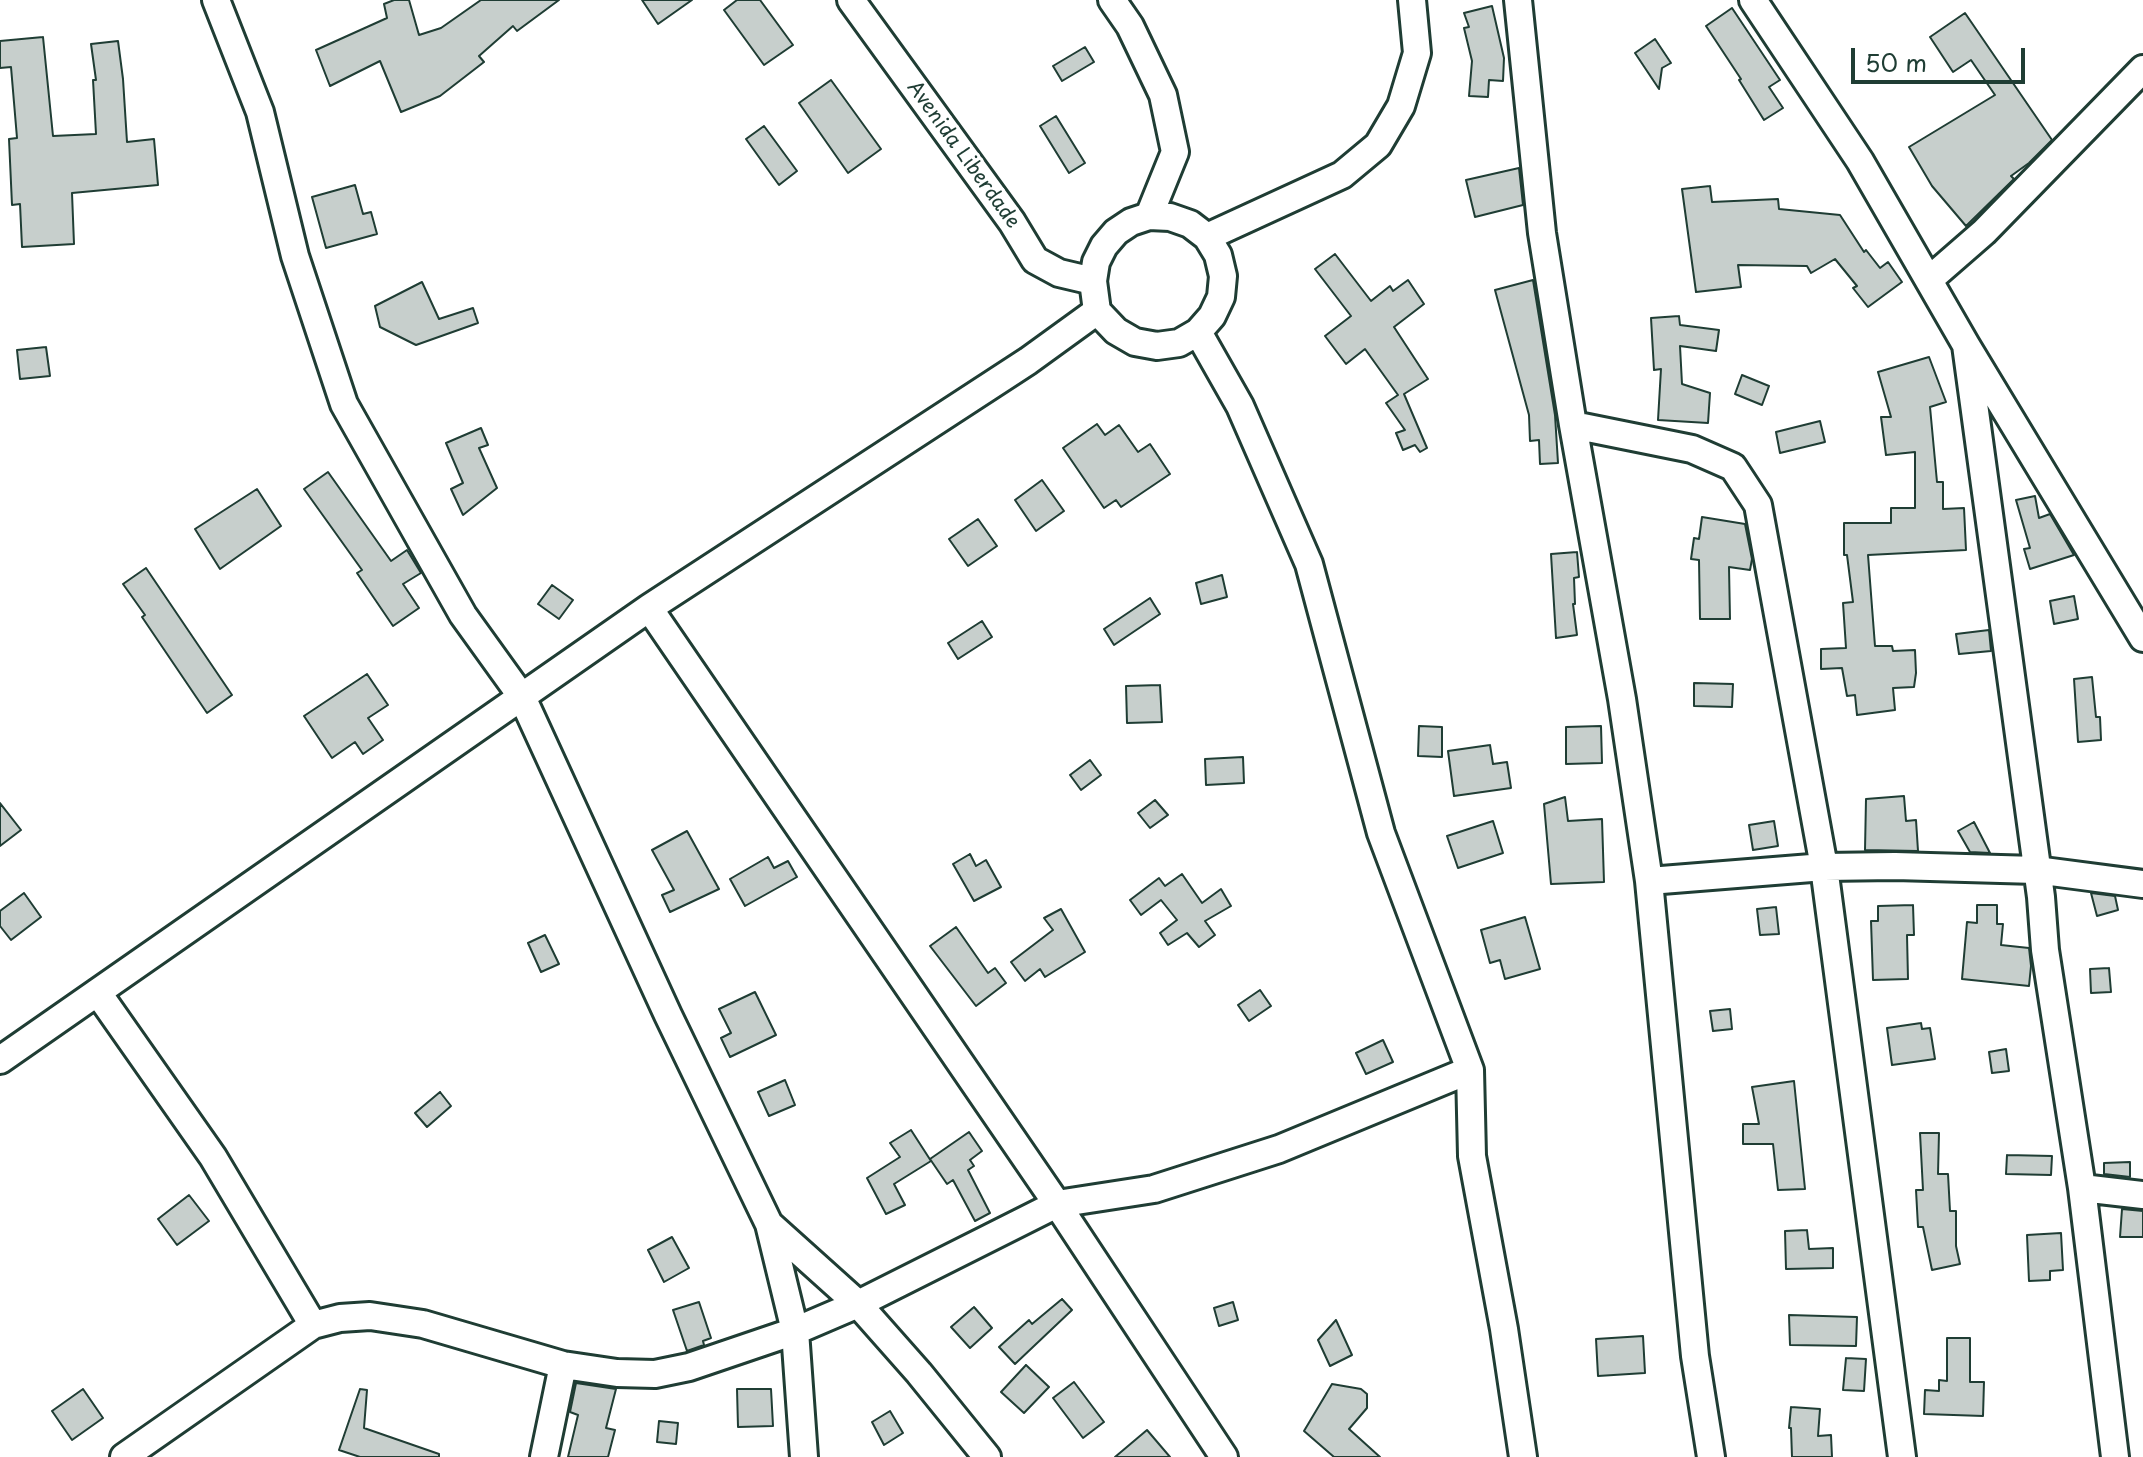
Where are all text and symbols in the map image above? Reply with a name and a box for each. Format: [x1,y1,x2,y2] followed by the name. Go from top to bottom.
[1855,32,2029,82] scale bar
[1865,44,1927,80] text: 50 m
[902,77,1024,233] street label: Avenida Liberdade

